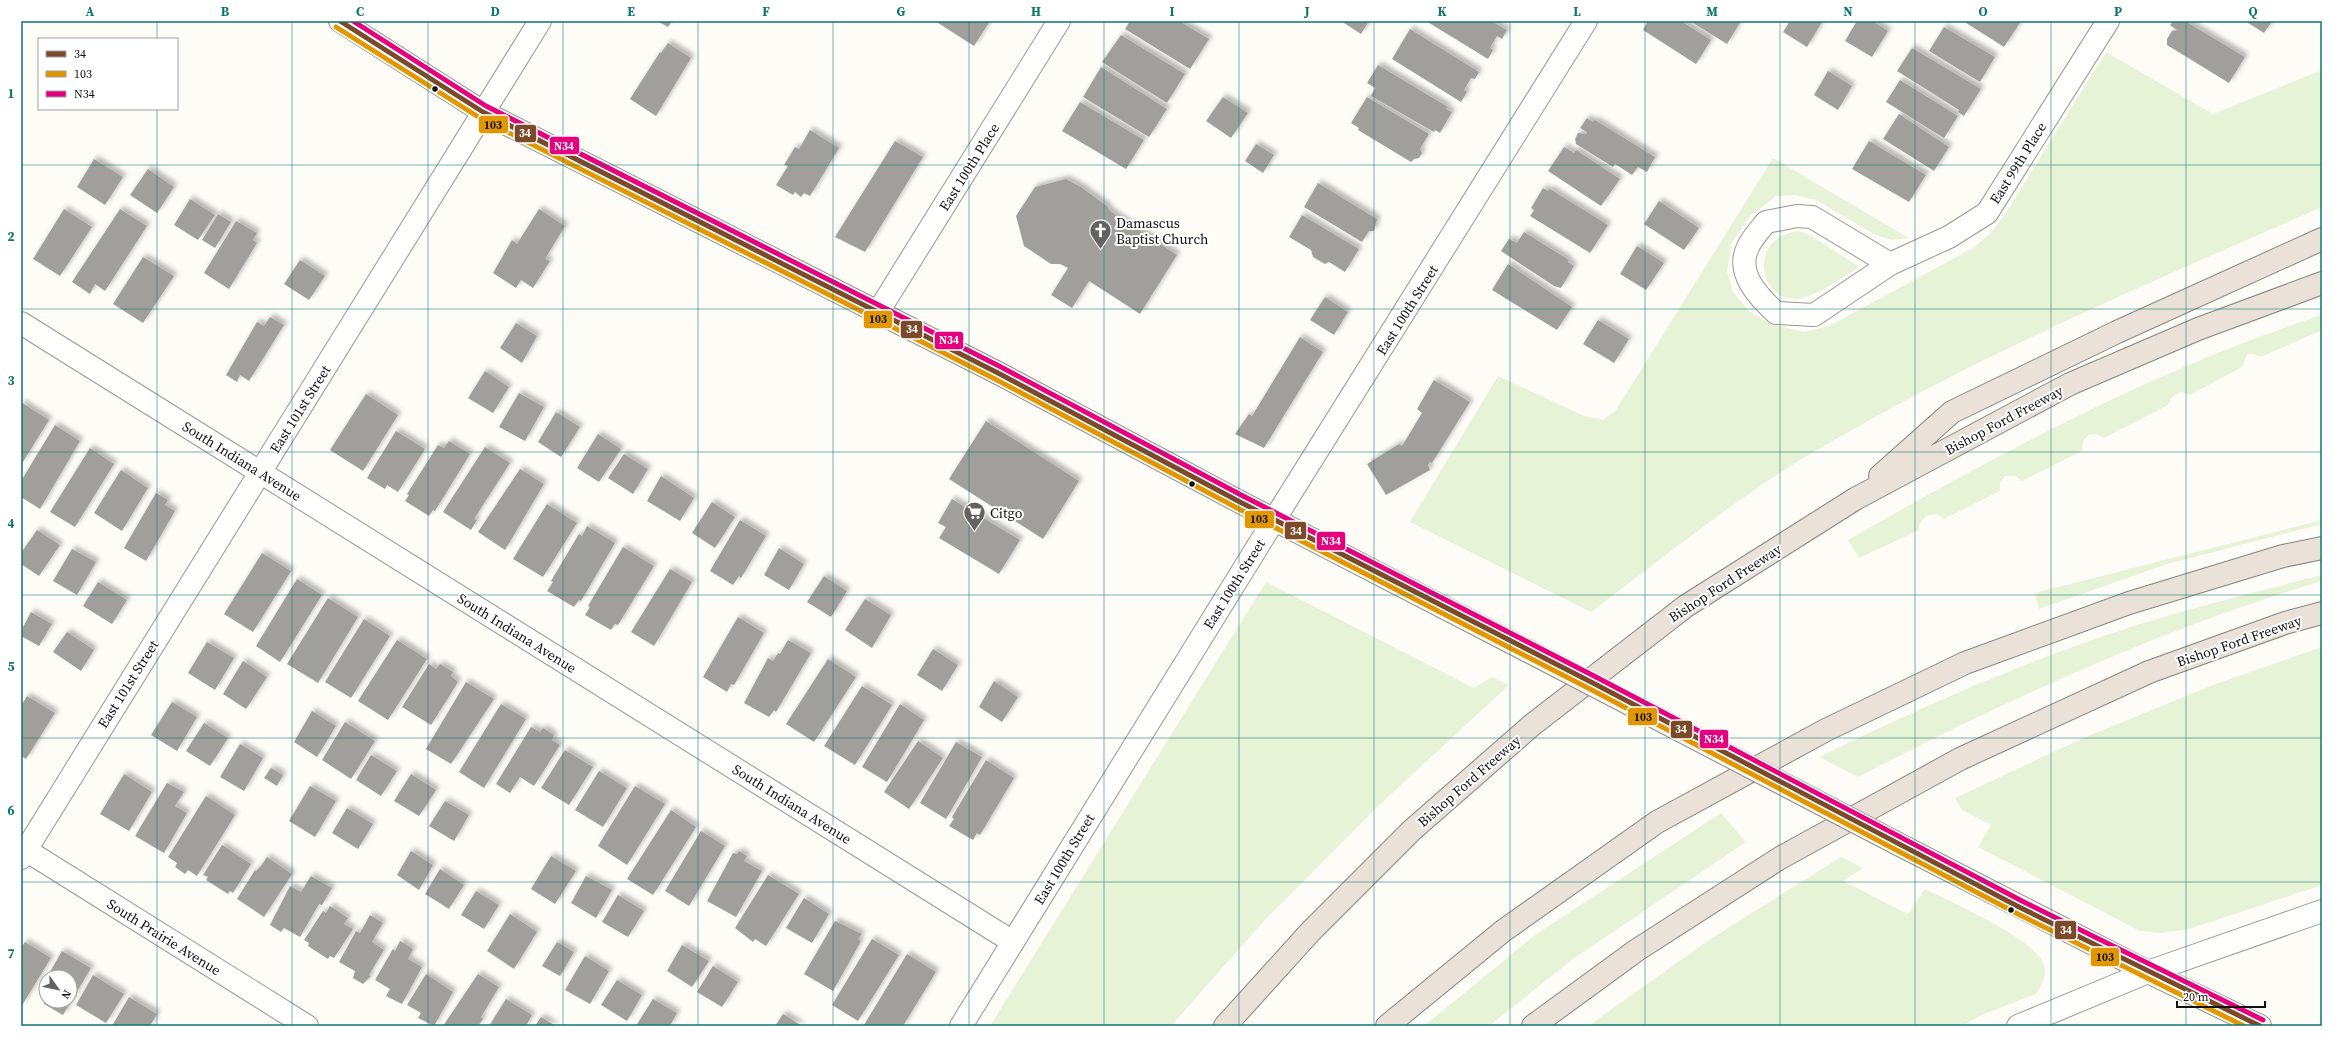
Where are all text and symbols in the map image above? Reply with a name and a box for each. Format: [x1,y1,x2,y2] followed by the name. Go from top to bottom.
[86,3,95,20] text: A
[221,3,230,20] text: B
[356,3,364,20] text: C
[490,3,500,20] text: D
[627,3,635,20] text: E
[762,3,770,20] text: F
[897,3,906,20] text: G
[1031,3,1041,20] text: H
[1169,3,1175,20] text: I
[1303,3,1310,20] text: J
[1437,3,1447,20] text: K
[1573,3,1581,20] text: L
[1706,3,1718,20] text: M
[1843,3,1853,20] text: N
[1978,3,1988,20] text: O
[2114,3,2122,20] text: P
[2248,3,2258,20] text: Q
[38,38,178,110] legend
[74,46,86,62] text: 34
[74,66,92,82] text: 103
[430,84,440,94] unlabelled marker
[7,85,15,102] text: 1
[74,86,95,102] text: N34
[478,115,509,134] line badge: 103
[484,118,502,133] text: 103
[1985,118,2051,208] street label: East 99th Place
[934,119,1004,215] street label: East 100th Place
[514,124,537,143] line badge: 34
[519,126,531,141] text: 34
[549,136,580,155] line badge: N34
[554,139,574,154] text: N34
[1116,213,1209,249] place label: Damascus Baptist Church
[1088,218,1114,251] church icon: Damascus Baptist Church
[7,228,15,245] text: 2
[1371,261,1443,359] street label: East 100th Street
[863,310,893,329] line badge: 103
[869,312,887,327] text: 103
[900,320,923,339] line badge: 34
[906,322,918,337] text: 34
[934,331,964,350] line badge: N34
[939,333,959,348] text: N34
[265,361,335,457] street label: East 101st Street
[7,372,15,389] text: 3
[1942,380,2067,460] street label: Bishop Ford Freeway
[179,416,305,506] street label: South Indiana Avenue
[1187,479,1197,489] unlabelled marker
[962,500,988,533] supermarket icon: Citgo
[990,503,1023,523] place label: Citgo
[1244,510,1275,529] line badge: 103
[1250,512,1268,527] text: 103
[7,515,15,532] text: 4
[1284,521,1307,540] line badge: 34
[1290,524,1302,539] text: 34
[1316,531,1346,551] line badge: N34
[1321,534,1341,549] text: N34
[1198,535,1270,633] street label: East 100th Street
[1665,539,1786,627] street label: Bishop Ford Freeway
[454,588,580,678] street label: South Indiana Avenue
[2174,610,2305,672] street label: Bishop Ford Freeway
[93,636,163,732] street label: East 101st Street
[7,658,15,675] text: 5
[1627,707,1658,726] line badge: 103
[1634,710,1652,725] text: 103
[1670,720,1693,739] line badge: 34
[1675,722,1687,737] text: 34
[1699,729,1729,749] line badge: N34
[1413,730,1526,831] street label: Bishop Ford Freeway
[1704,732,1724,747] text: N34
[729,759,855,849] street label: South Indiana Avenue
[7,802,15,819] text: 6
[1029,809,1099,908] street label: East 100th Street
[103,894,225,980] street label: South Prairie Avenue
[2006,905,2016,915] unlabelled marker
[2054,920,2077,940] line badge: 34
[2060,923,2072,938] text: 34
[7,945,15,962] text: 7
[2090,947,2120,967] line badge: 103
[2096,950,2114,965] text: 103
[38,969,78,1009] north arrow
[2177,983,2265,1009] scale bar
[57,987,74,1002] text: N
[2183,989,2209,1005] text: 20 m

